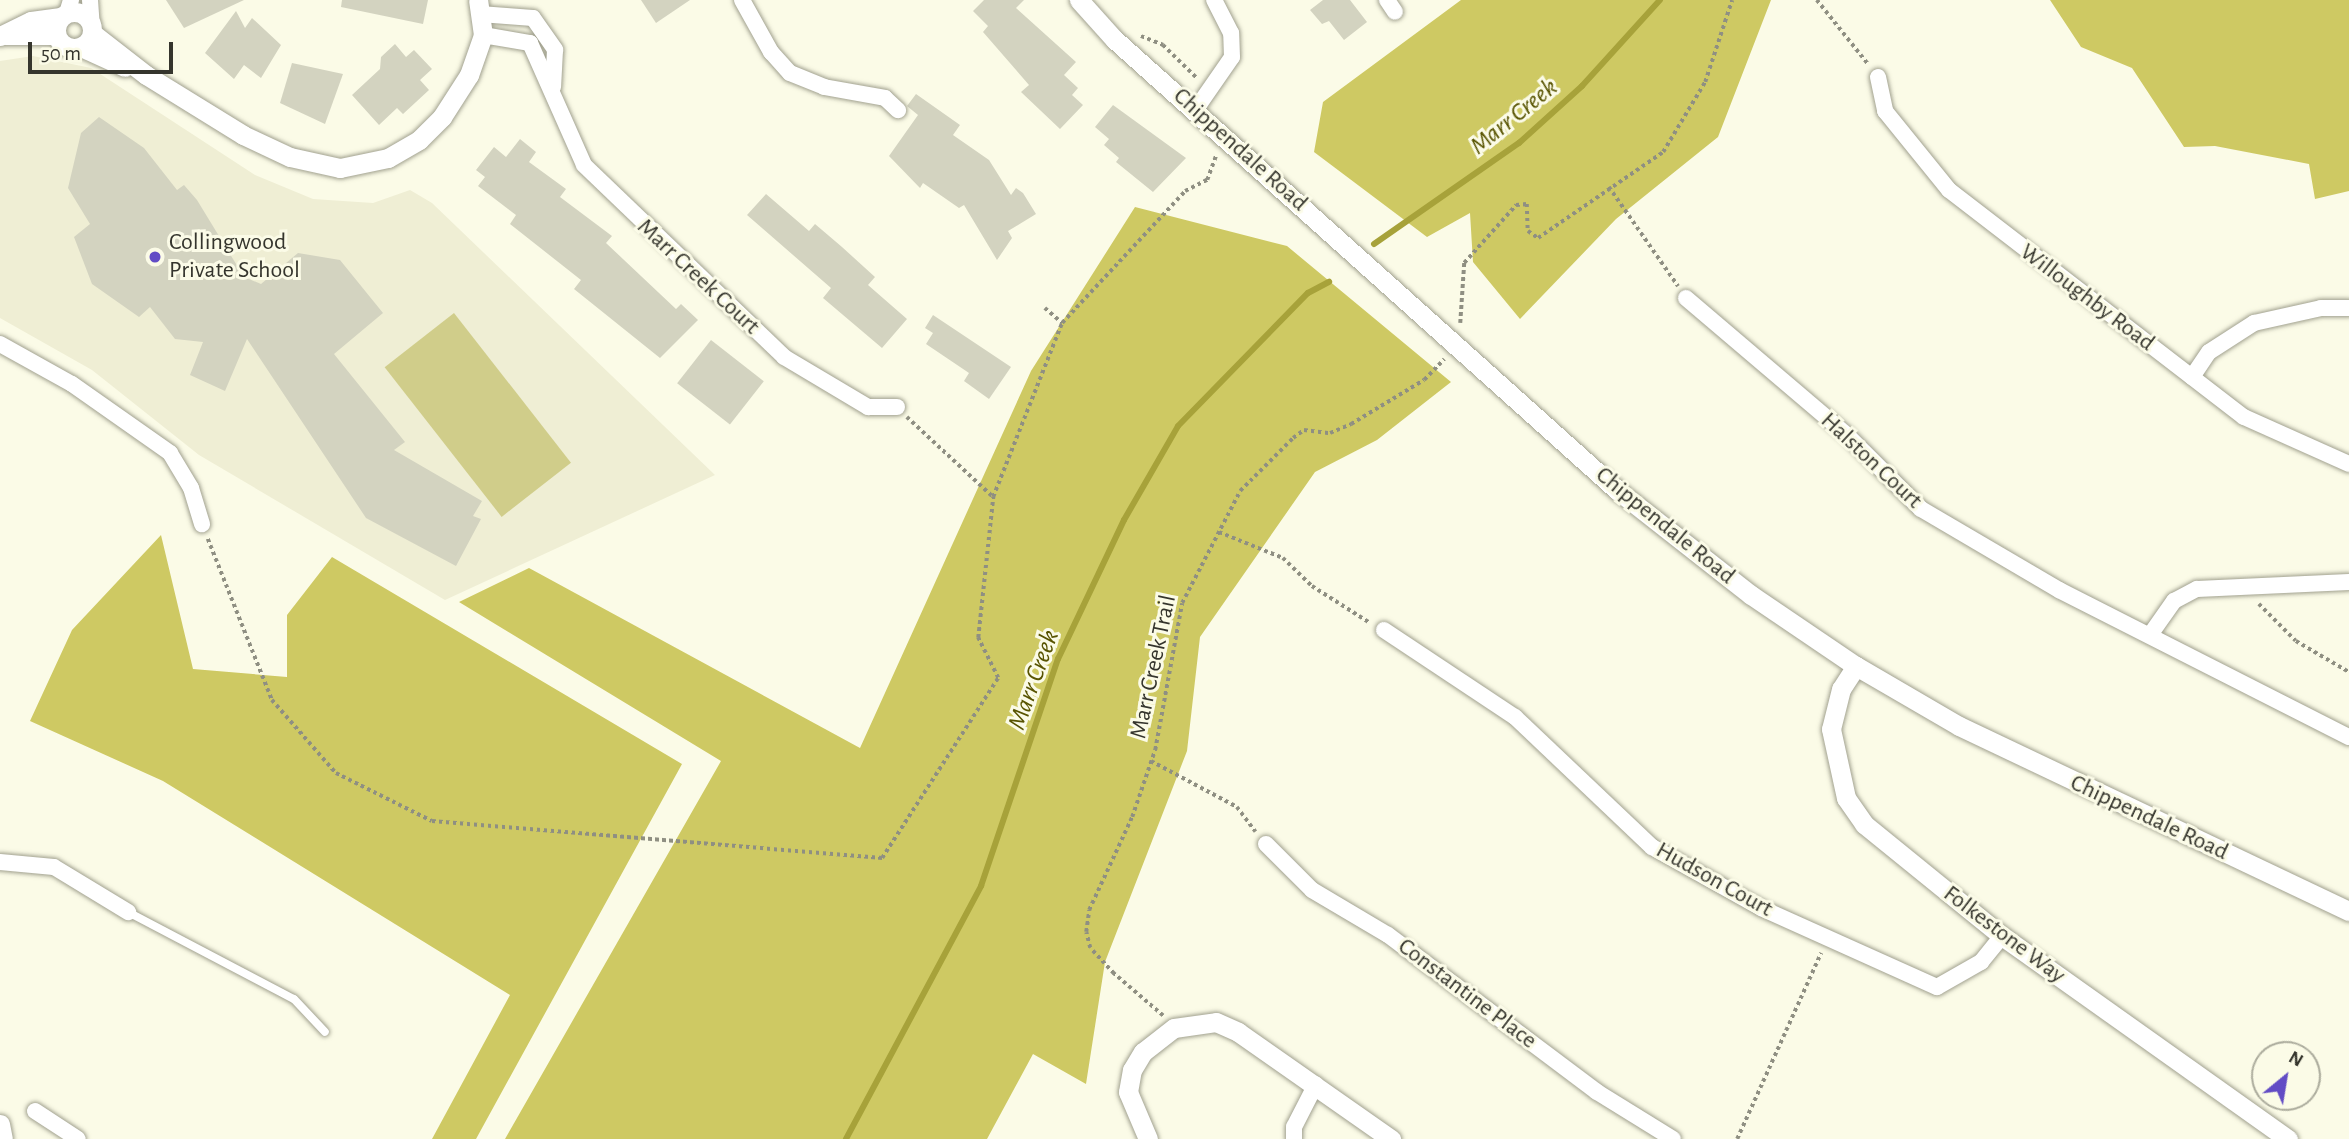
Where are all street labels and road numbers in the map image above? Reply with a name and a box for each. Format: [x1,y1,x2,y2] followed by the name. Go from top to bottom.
[1167,82,1313,218] street label: Chippendale Road
[631,213,765,341] street label: Marr Creek Court
[2014,238,2160,358] street label: Willoughby Road
[1814,407,1928,515] street label: Halston Court
[1590,461,1740,591] street label: Chippendale Road
[1125,592,1183,742] street label: Marr Creek Trail
[2065,769,2233,867] street label: Chippendale Road
[1651,836,1777,924] street label: Hudson Court
[1937,880,2071,990] street label: Folkestone Way
[1392,932,1542,1056] street label: Constantine Place

